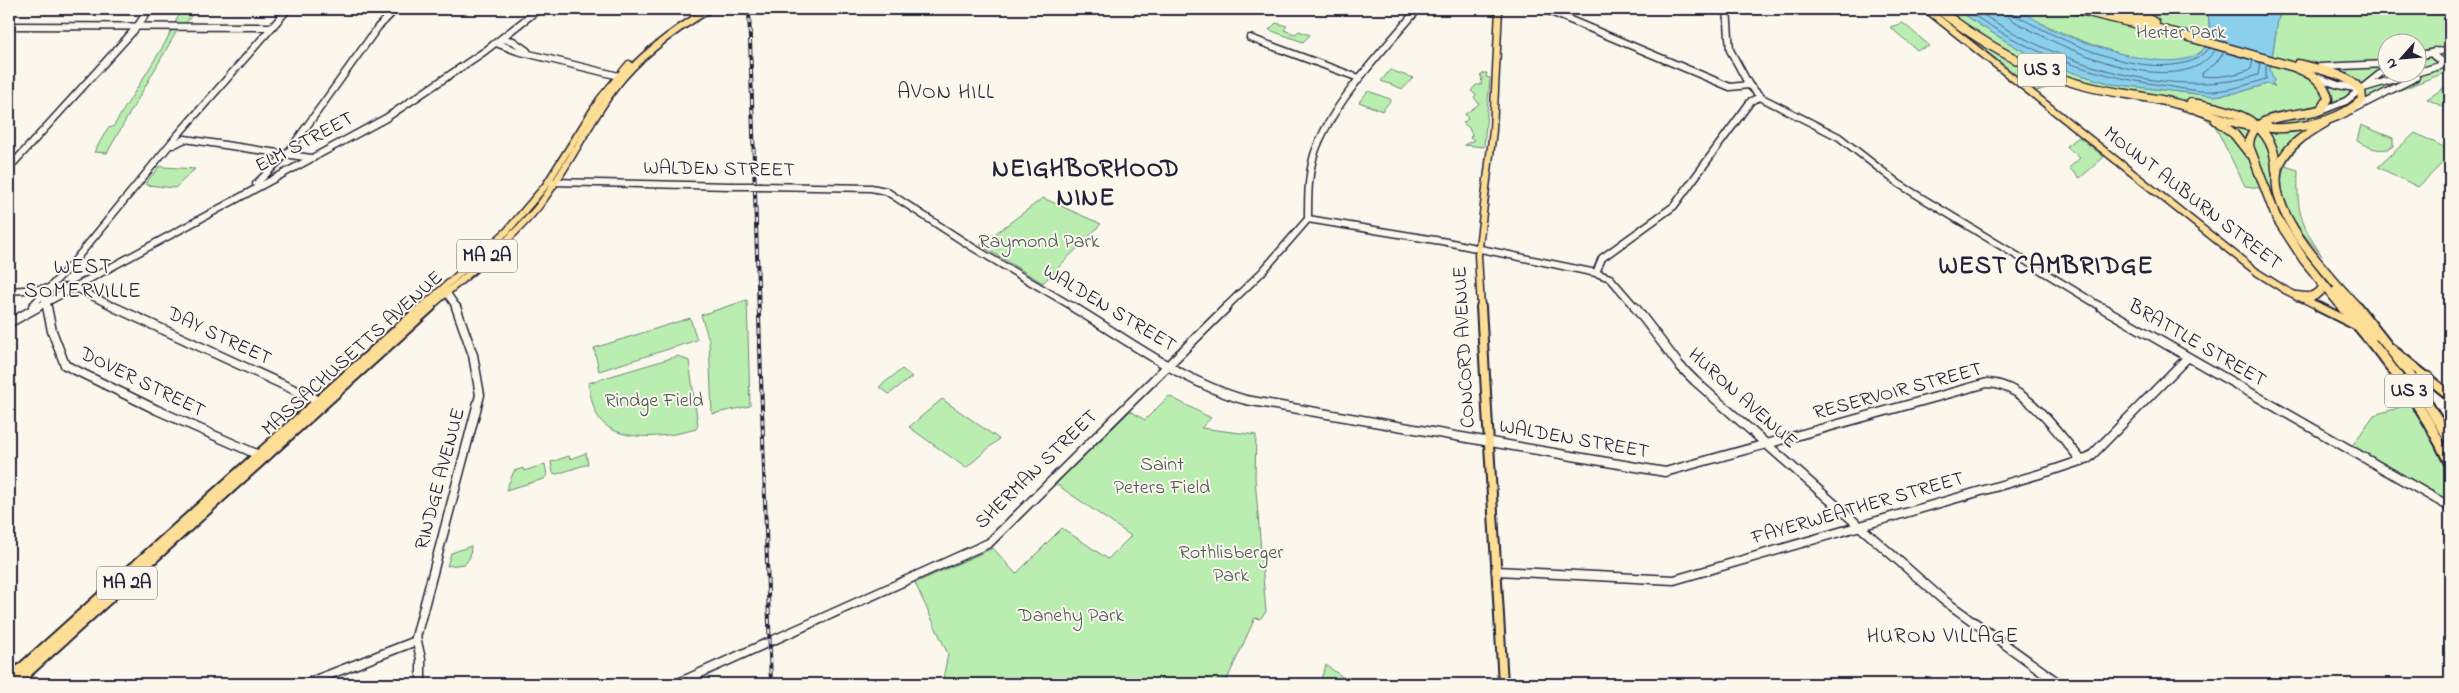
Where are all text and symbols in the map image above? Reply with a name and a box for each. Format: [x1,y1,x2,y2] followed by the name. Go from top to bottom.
[2136,19,2226,48] park label: Herter Park
[2376,32,2426,82] north arrow
[2018,54,2066,86] road number: US 3
[2380,54,2403,72] text: N
[897,78,995,108] district label: AVON HILL
[251,105,359,181] street label: ELM STREET
[2097,120,2287,278] street label: MOUNT AUBURN STREET
[992,152,1180,217] district label: NEIGHBORHOOD NINE
[643,154,795,186] street label: WALDEN STREET
[978,228,1100,257] park label: Raymond Park
[457,240,517,272] road number: MA 2A
[1938,249,2154,285] district label: WEST CAMBRIDGE
[24,253,142,307] district label: WEST SOMERVILLE
[1037,258,1181,360] street label: WALDEN STREET
[256,264,450,444] street label: MASSACHUSETTS AVENUE
[1446,265,1484,429] street label: CONCORD AVENUE
[2122,292,2272,395] street label: BRATTLE STREET
[161,300,276,374] street label: DAY STREET
[73,340,210,426] street label: DOVER STREET
[1681,342,1803,456] street label: HURON AVENUE
[1810,356,1986,428] street label: RESERVOIR STREET
[2385,374,2433,408] road number: US 3
[605,387,703,417] park label: Rindge Field
[969,403,1105,537] street label: SHERMAN STREET
[408,405,474,553] street label: RINDGE AVENUE
[1497,413,1651,467] street label: WALDEN STREET
[1114,451,1210,503] park label: Saint Peters Field
[1747,465,1968,554] street label: FAYERWEATHER STREET
[1179,539,1284,591] park label: Rothlisberger Park
[97,566,157,600] road number: MA 2A
[1017,602,1124,631] park label: Danehy Park
[1867,622,2019,652] district label: HURON VILLAGE

